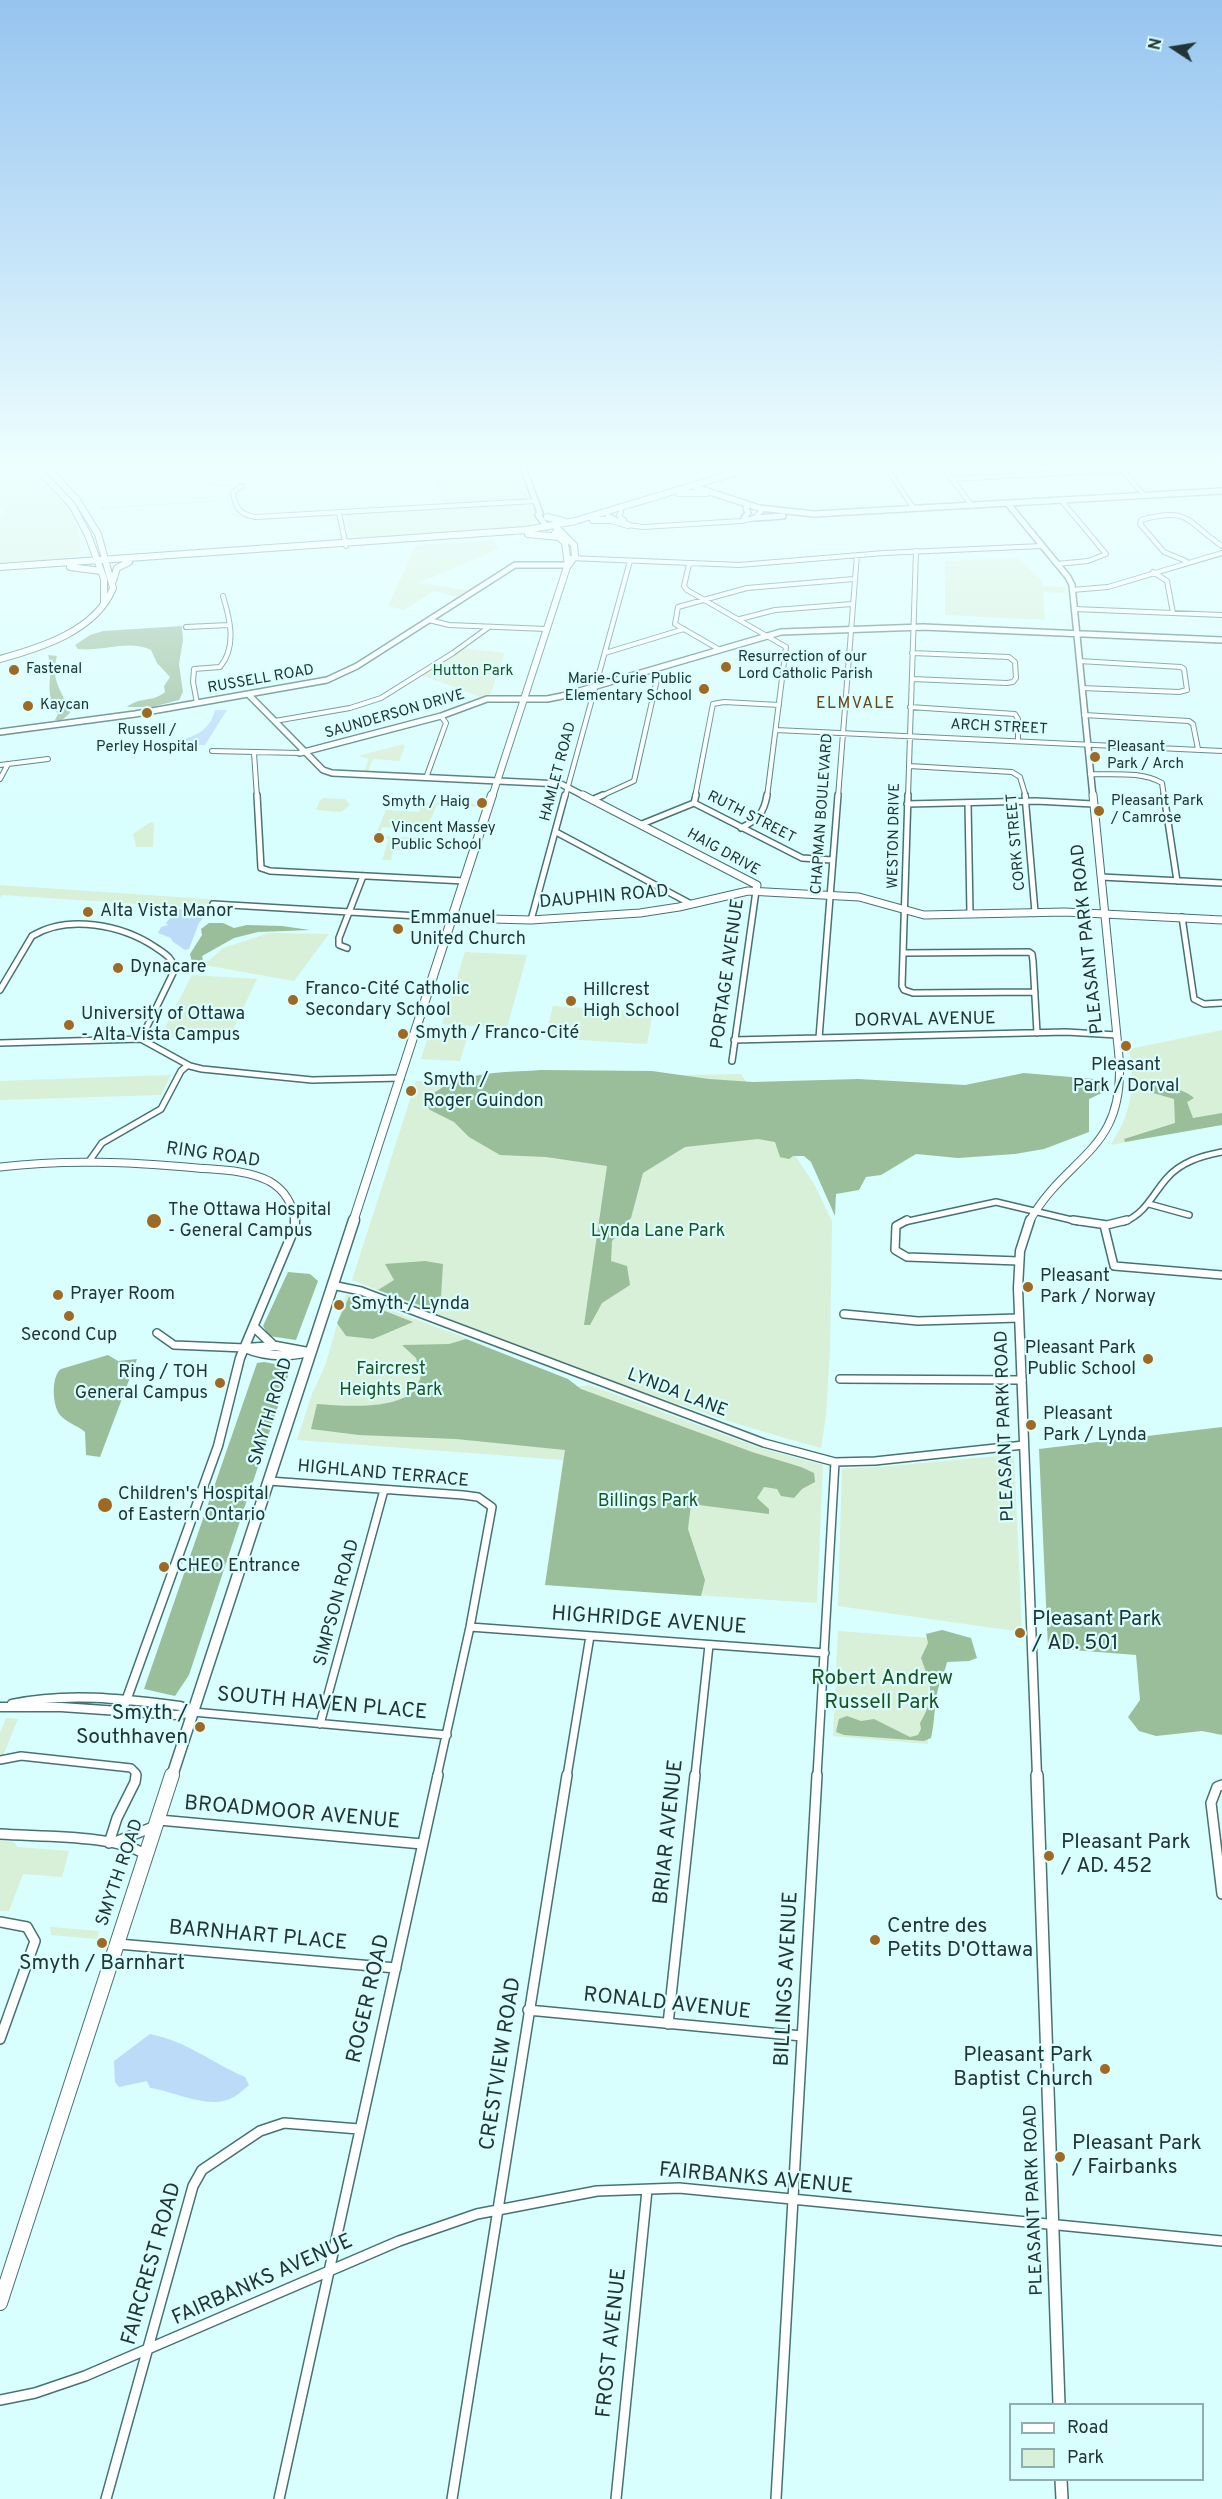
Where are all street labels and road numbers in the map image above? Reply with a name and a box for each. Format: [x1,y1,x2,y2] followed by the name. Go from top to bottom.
[206,662,316,698] street label: RUSSELL ROAD
[323,686,467,744] street label: SAUNDERSON DRIVE
[950,716,1048,740] street label: ARCH STREET
[537,720,581,824] street label: HAMLET ROAD
[808,733,838,895] street label: CHAPMAN BOULEVARD
[885,783,905,889] street label: WESTON DRIVE
[704,788,798,848] street label: RUTH STREET
[1004,793,1030,891] street label: CORK STREET
[683,825,763,881] street label: HAIG DRIVE
[1068,843,1110,1035] street label: PLEASANT PARK ROAD
[538,882,670,914] street label: DAUPHIN ROAD
[708,897,750,1051] street label: PORTAGE AVENUE
[854,1009,996,1033] street label: DORVAL AVENUE
[165,1139,261,1173] street label: RING ROAD
[992,1330,1020,1522] street label: PLEASANT PARK ROAD
[245,1355,299,1469] street label: SMYTH ROAD
[624,1365,730,1423] street label: LYNDA LANE
[296,1457,470,1493] street label: HIGHLAND TERRACE
[311,1537,365,1669] street label: SIMPSON ROAD
[550,1603,748,1641] street label: HIGHRIDGE AVENUE
[216,1683,428,1727] street label: SOUTH HAVEN PLACE
[650,1758,690,1906] street label: BRIAR AVENUE
[183,1792,401,1836] street label: BROADMOOR AVENUE
[93,1817,149,1929] street label: SMYTH ROAD
[771,1891,805,2067] street label: BILLINGS AVENUE
[168,1917,348,1957] street label: BARNHART PLACE
[343,1932,397,2066] street label: ROGER ROAD
[476,1976,528,2152] street label: CRESTVIEW ROAD
[582,1984,752,2026] street label: RONALD AVENUE
[1021,2104,1049,2296] street label: PLEASANT PARK ROAD
[658,2159,854,2201] street label: FAIRBANKS AVENUE
[118,2180,188,2348] street label: FAIRCREST ROAD
[169,2230,357,2332] street label: FAIRBANKS AVENUE
[593,2267,633,2419] street label: FROST AVENUE

